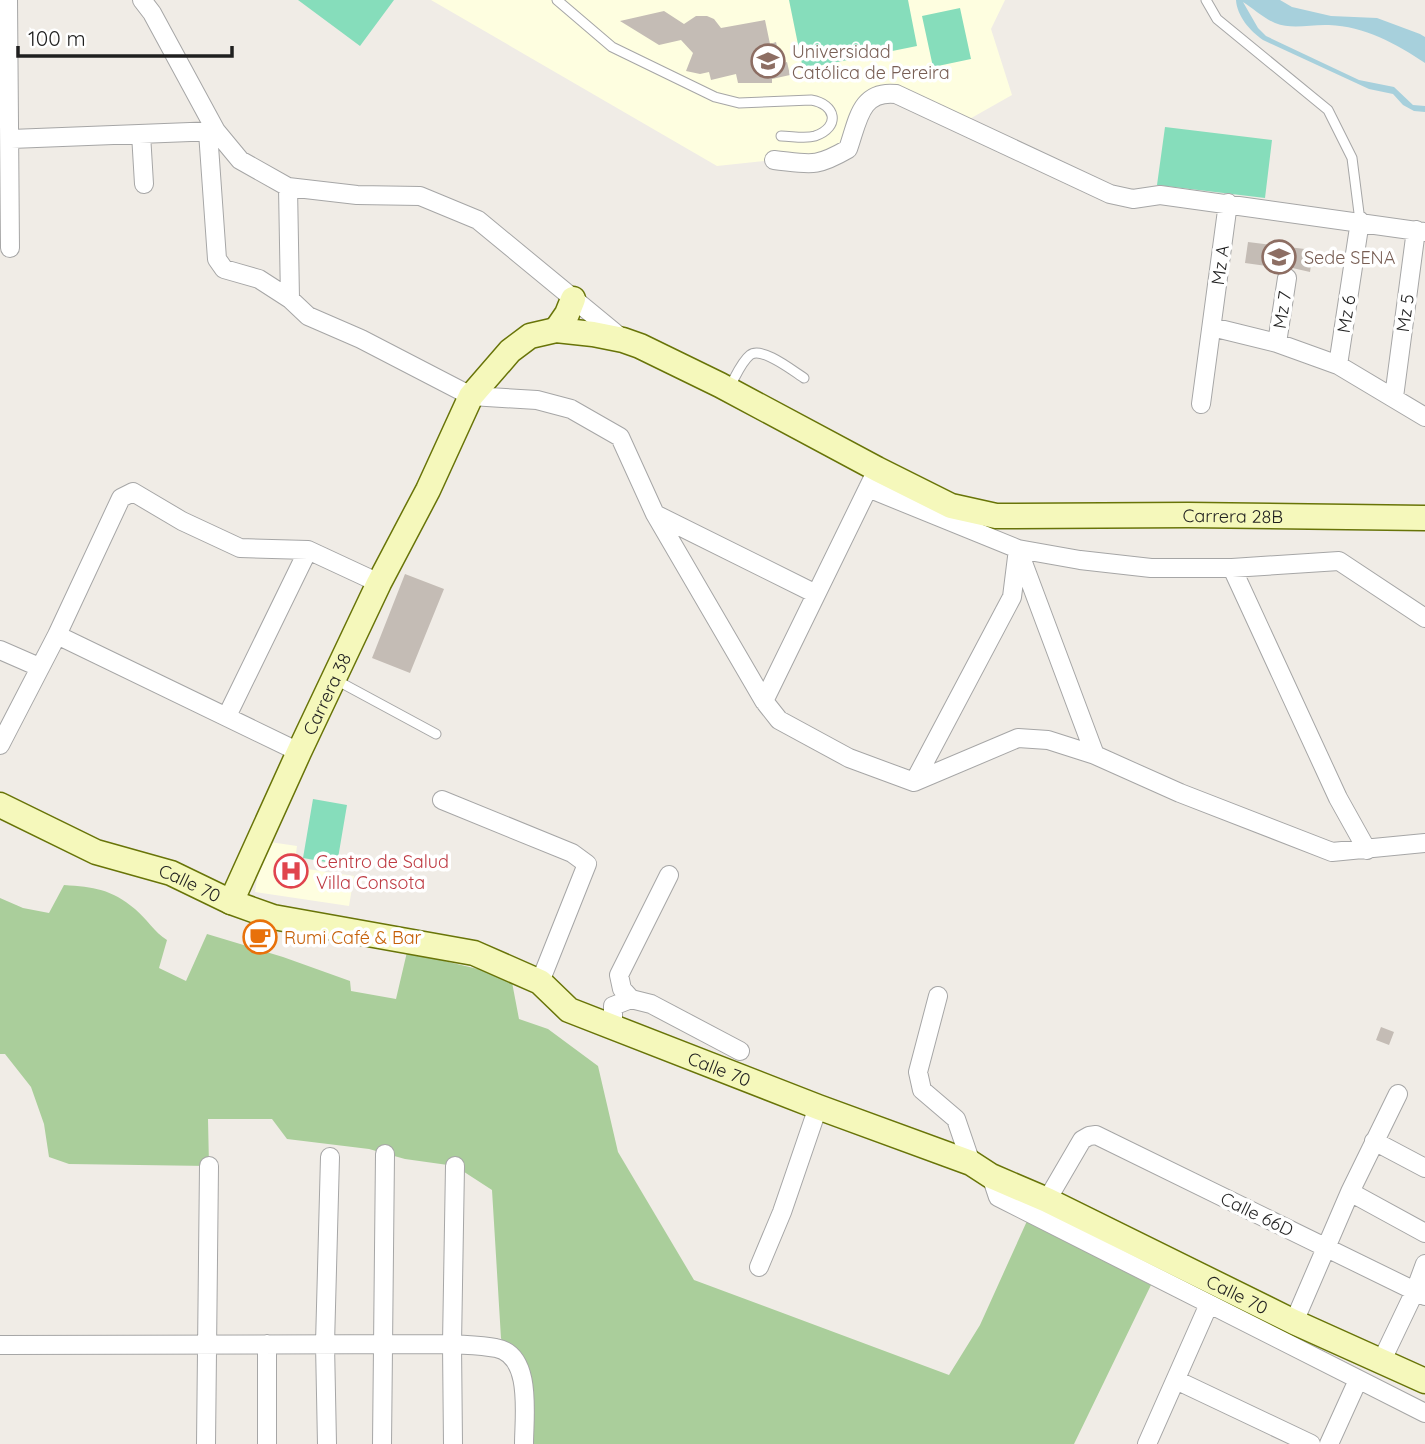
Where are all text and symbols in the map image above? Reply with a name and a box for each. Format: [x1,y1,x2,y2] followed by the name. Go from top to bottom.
[18,14,231,58] scale bar
[28,25,86,51] text: 100 m
[792,40,950,84] place label: Universidad Católica de Pereira
[749,42,787,80] school or university icon: Universidad Católica de Pereira
[1260,238,1298,276] school or university icon: Sede SENA
[1206,243,1234,286] street label: Mz A
[1304,246,1396,269] place label: Sede SENA
[1268,290,1296,330] street label: Mz 7
[1391,292,1419,334] street label: Mz 5
[1332,293,1360,335] street label: Mz 6
[1183,503,1283,528] street label: Carrera 28B
[297,649,356,739] street label: Carrera 38
[316,850,449,894] place label: Centro de Salud Villa Consota
[272,852,310,890] hospital icon: Centro de Salud Villa Consota
[157,859,225,907] street label: Calle 70
[241,918,279,956] cafe icon: Rumi Café & Bar
[284,926,422,949] place label: Rumi Café & Bar
[685,1046,754,1091] street label: Calle 70
[1217,1187,1297,1241] street label: Calle 66D
[1203,1269,1272,1319] street label: Calle 70

